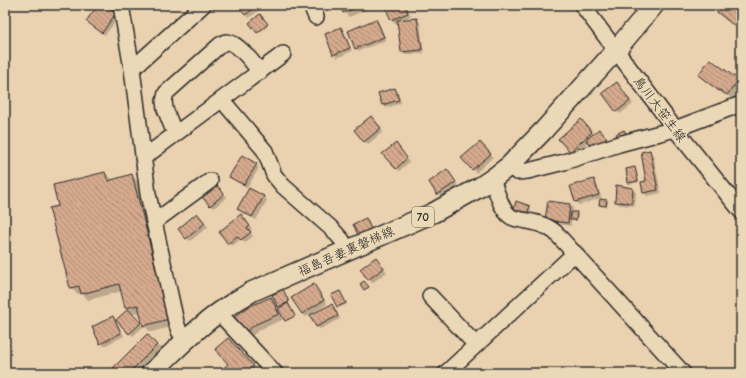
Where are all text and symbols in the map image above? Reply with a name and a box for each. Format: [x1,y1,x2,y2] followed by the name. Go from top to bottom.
[631,73,690,145] street label: 鳥川大笹生線
[412,207,434,227] road number: 70
[295,223,397,279] street label: 福島吾妻裏磐梯線

